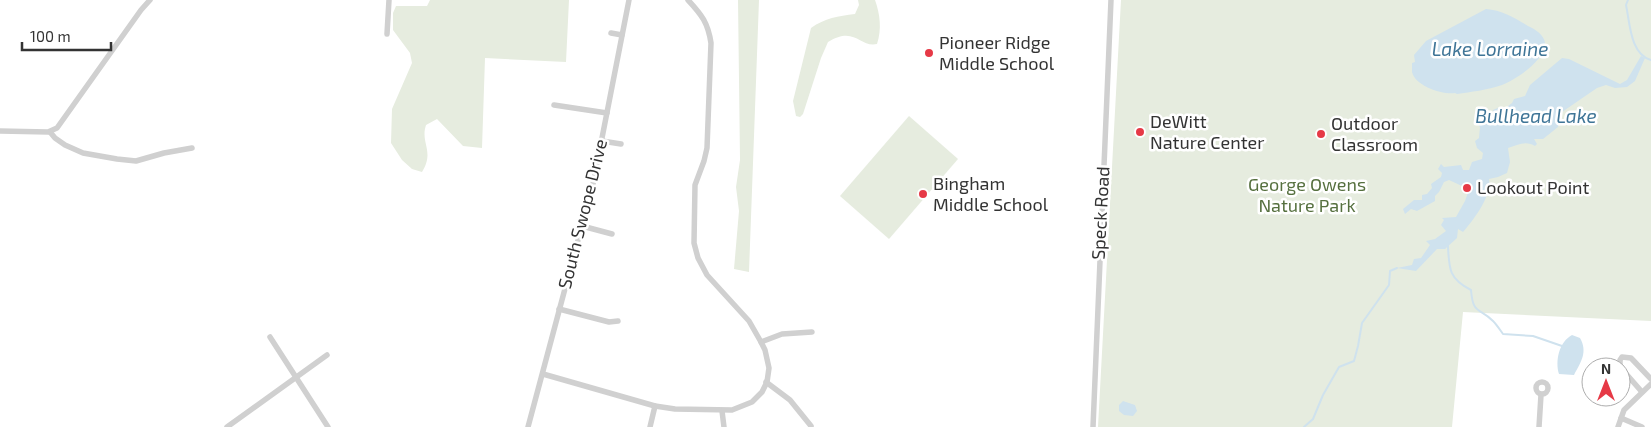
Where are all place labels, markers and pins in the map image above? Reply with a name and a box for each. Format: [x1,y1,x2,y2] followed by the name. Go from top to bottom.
[939,31,1055,74] place label: Pioneer Ridge Middle School
[923,47,935,59] marker: Pioneer Ridge Middle School
[1150,110,1264,153] place label: DeWitt Nature Center
[1331,112,1418,155] place label: Outdoor Classroom
[1134,126,1146,138] marker: DeWitt Nature Center
[1315,128,1327,140] marker: Outdoor Classroom
[933,172,1049,215] place label: Bingham Middle School
[1477,176,1590,198] place label: Lookout Point
[1461,182,1473,194] marker: Lookout Point
[917,188,929,200] marker: Bingham Middle School

